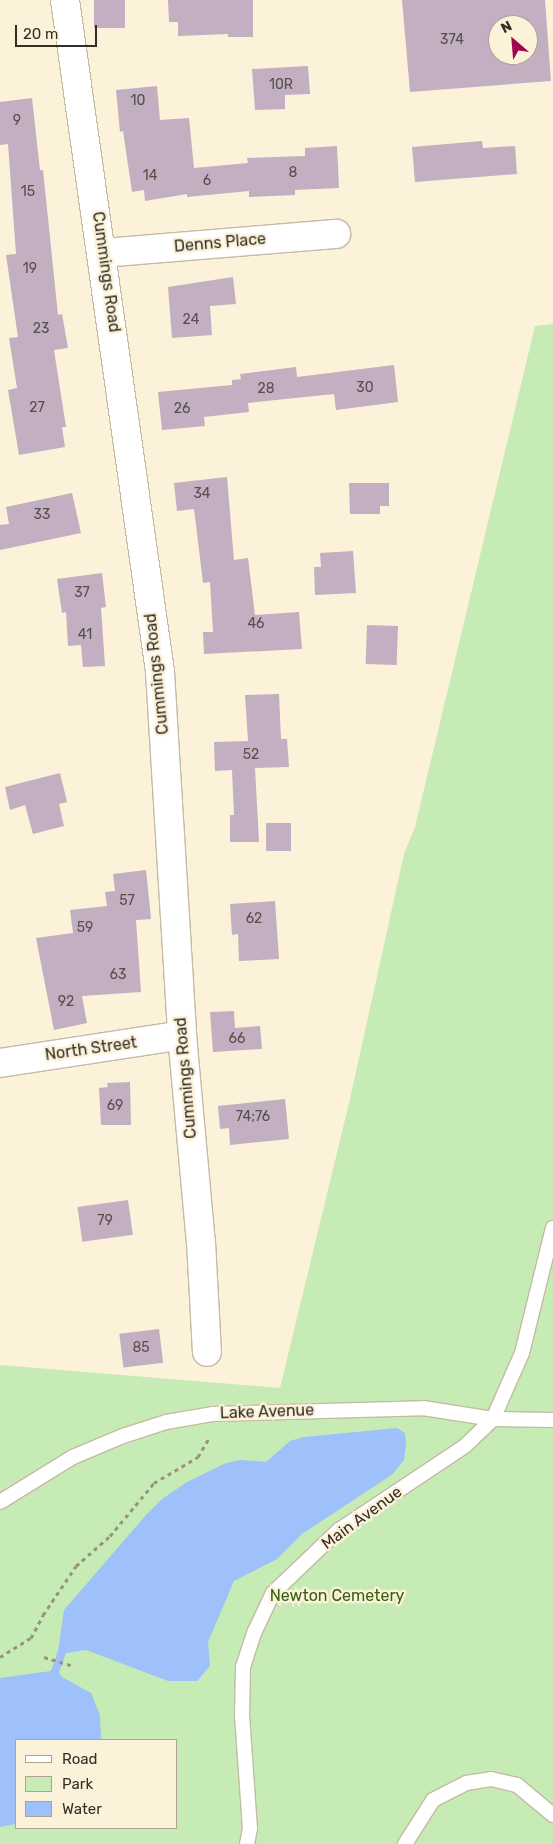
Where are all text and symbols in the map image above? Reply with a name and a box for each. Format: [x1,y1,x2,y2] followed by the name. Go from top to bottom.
[18,15,100,47] scale bar
[488,15,538,65] north arrow
[498,17,515,37] text: N
[23,25,58,43] text: 20 m
[440,32,464,48] house number: 374
[269,77,293,93] house number: 10R
[131,93,145,109] house number: 10
[13,113,21,129] house number: 9
[289,165,297,181] house number: 8
[143,168,157,184] house number: 14
[203,173,211,189] house number: 6
[21,184,35,200] house number: 15
[88,210,124,334] street label: Cummings Road
[173,229,267,257] street label: Denns Place
[23,261,37,277] house number: 19
[183,312,199,328] house number: 24
[33,321,49,337] house number: 23
[356,380,374,396] house number: 30
[257,381,275,397] house number: 28
[29,400,45,416] house number: 27
[174,401,190,417] house number: 26
[193,486,211,502] house number: 34
[34,507,50,523] house number: 33
[74,585,90,601] house number: 37
[141,612,173,736] street label: Cummings Road
[247,616,265,632] house number: 46
[78,627,92,643] house number: 41
[243,747,259,763] house number: 52
[119,893,135,909] house number: 57
[246,911,262,927] house number: 62
[77,920,93,936] house number: 59
[110,967,126,983] house number: 63
[58,994,74,1010] house number: 92
[171,1016,201,1140] street label: Cummings Road
[229,1031,245,1047] house number: 66
[44,1033,138,1065] street label: North Street
[107,1098,123,1114] house number: 69
[236,1109,270,1125] house number: 74;76
[97,1213,113,1229] house number: 79
[132,1340,150,1356] house number: 85
[219,1401,315,1423] street label: Lake Avenue
[318,1482,406,1554] street label: Main Avenue
[270,1586,404,1606] park label: Newton Cemetery
[15,1739,178,1829] legend
[62,1750,98,1768] text: Road
[62,1775,93,1793] text: Park
[62,1800,102,1818] text: Water

